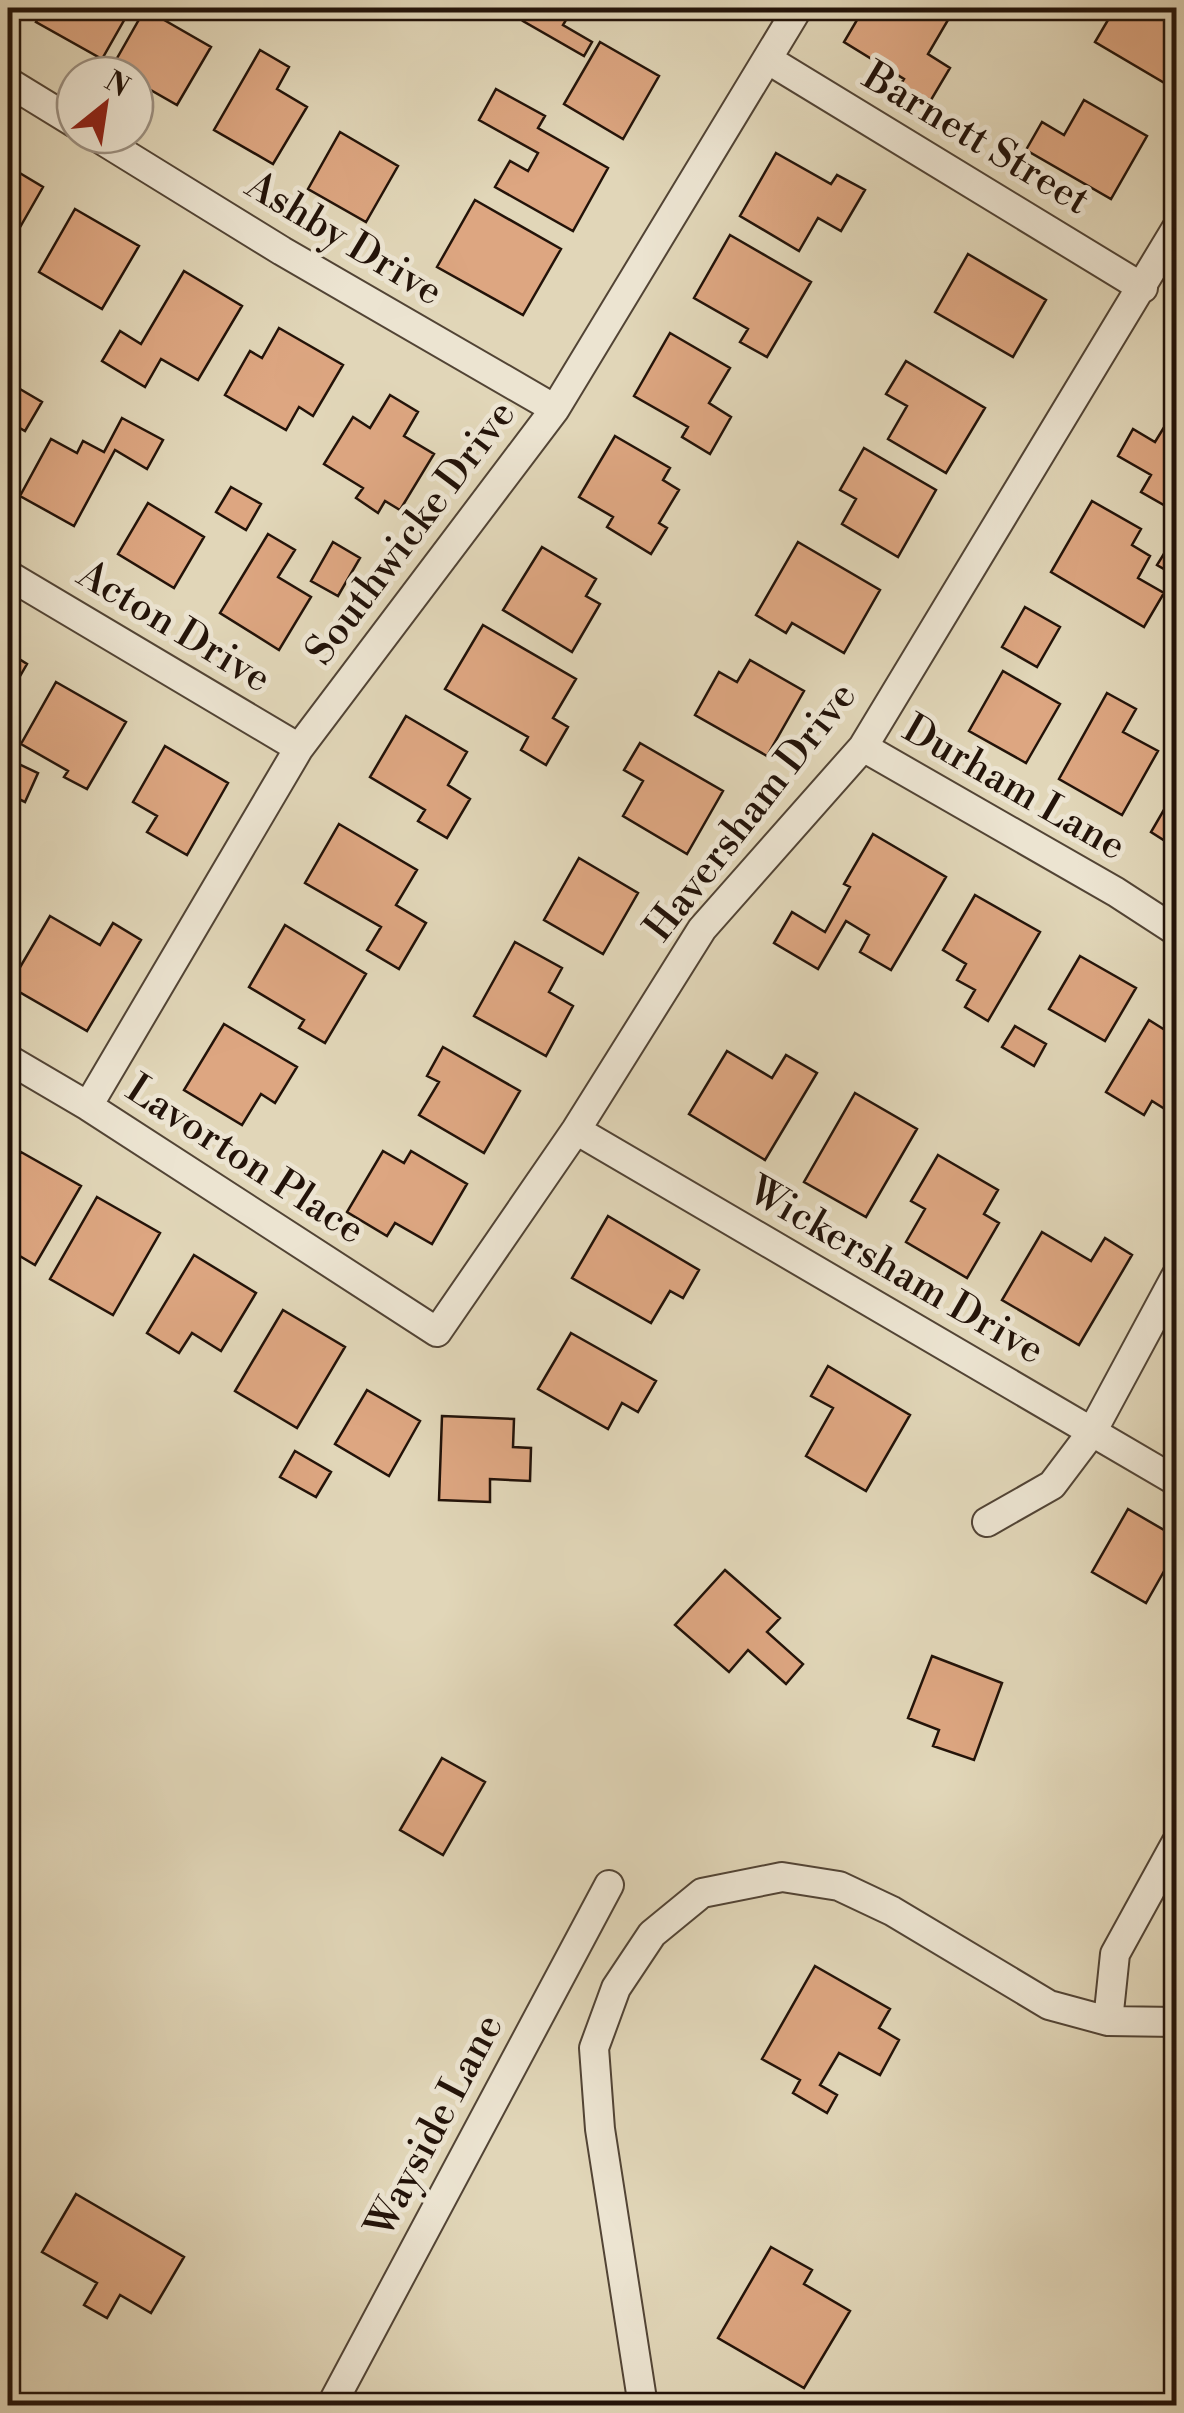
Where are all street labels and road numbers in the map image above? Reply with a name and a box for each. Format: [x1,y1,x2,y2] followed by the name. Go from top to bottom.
[853,51,1098,226] street label: Barnett Street
[235,160,451,318] street label: Ashby Drive
[295,391,527,675] street label: Southwicke Drive
[67,549,280,704] street label: Acton Drive
[634,672,868,952] street label: Haversham Drive
[894,704,1134,872] street label: Durham Lane
[116,1064,374,1256] street label: Lavorton Place
[738,1165,1053,1376] street label: Wickersham Drive
[354,2006,516,2248] street label: Wayside Lane

